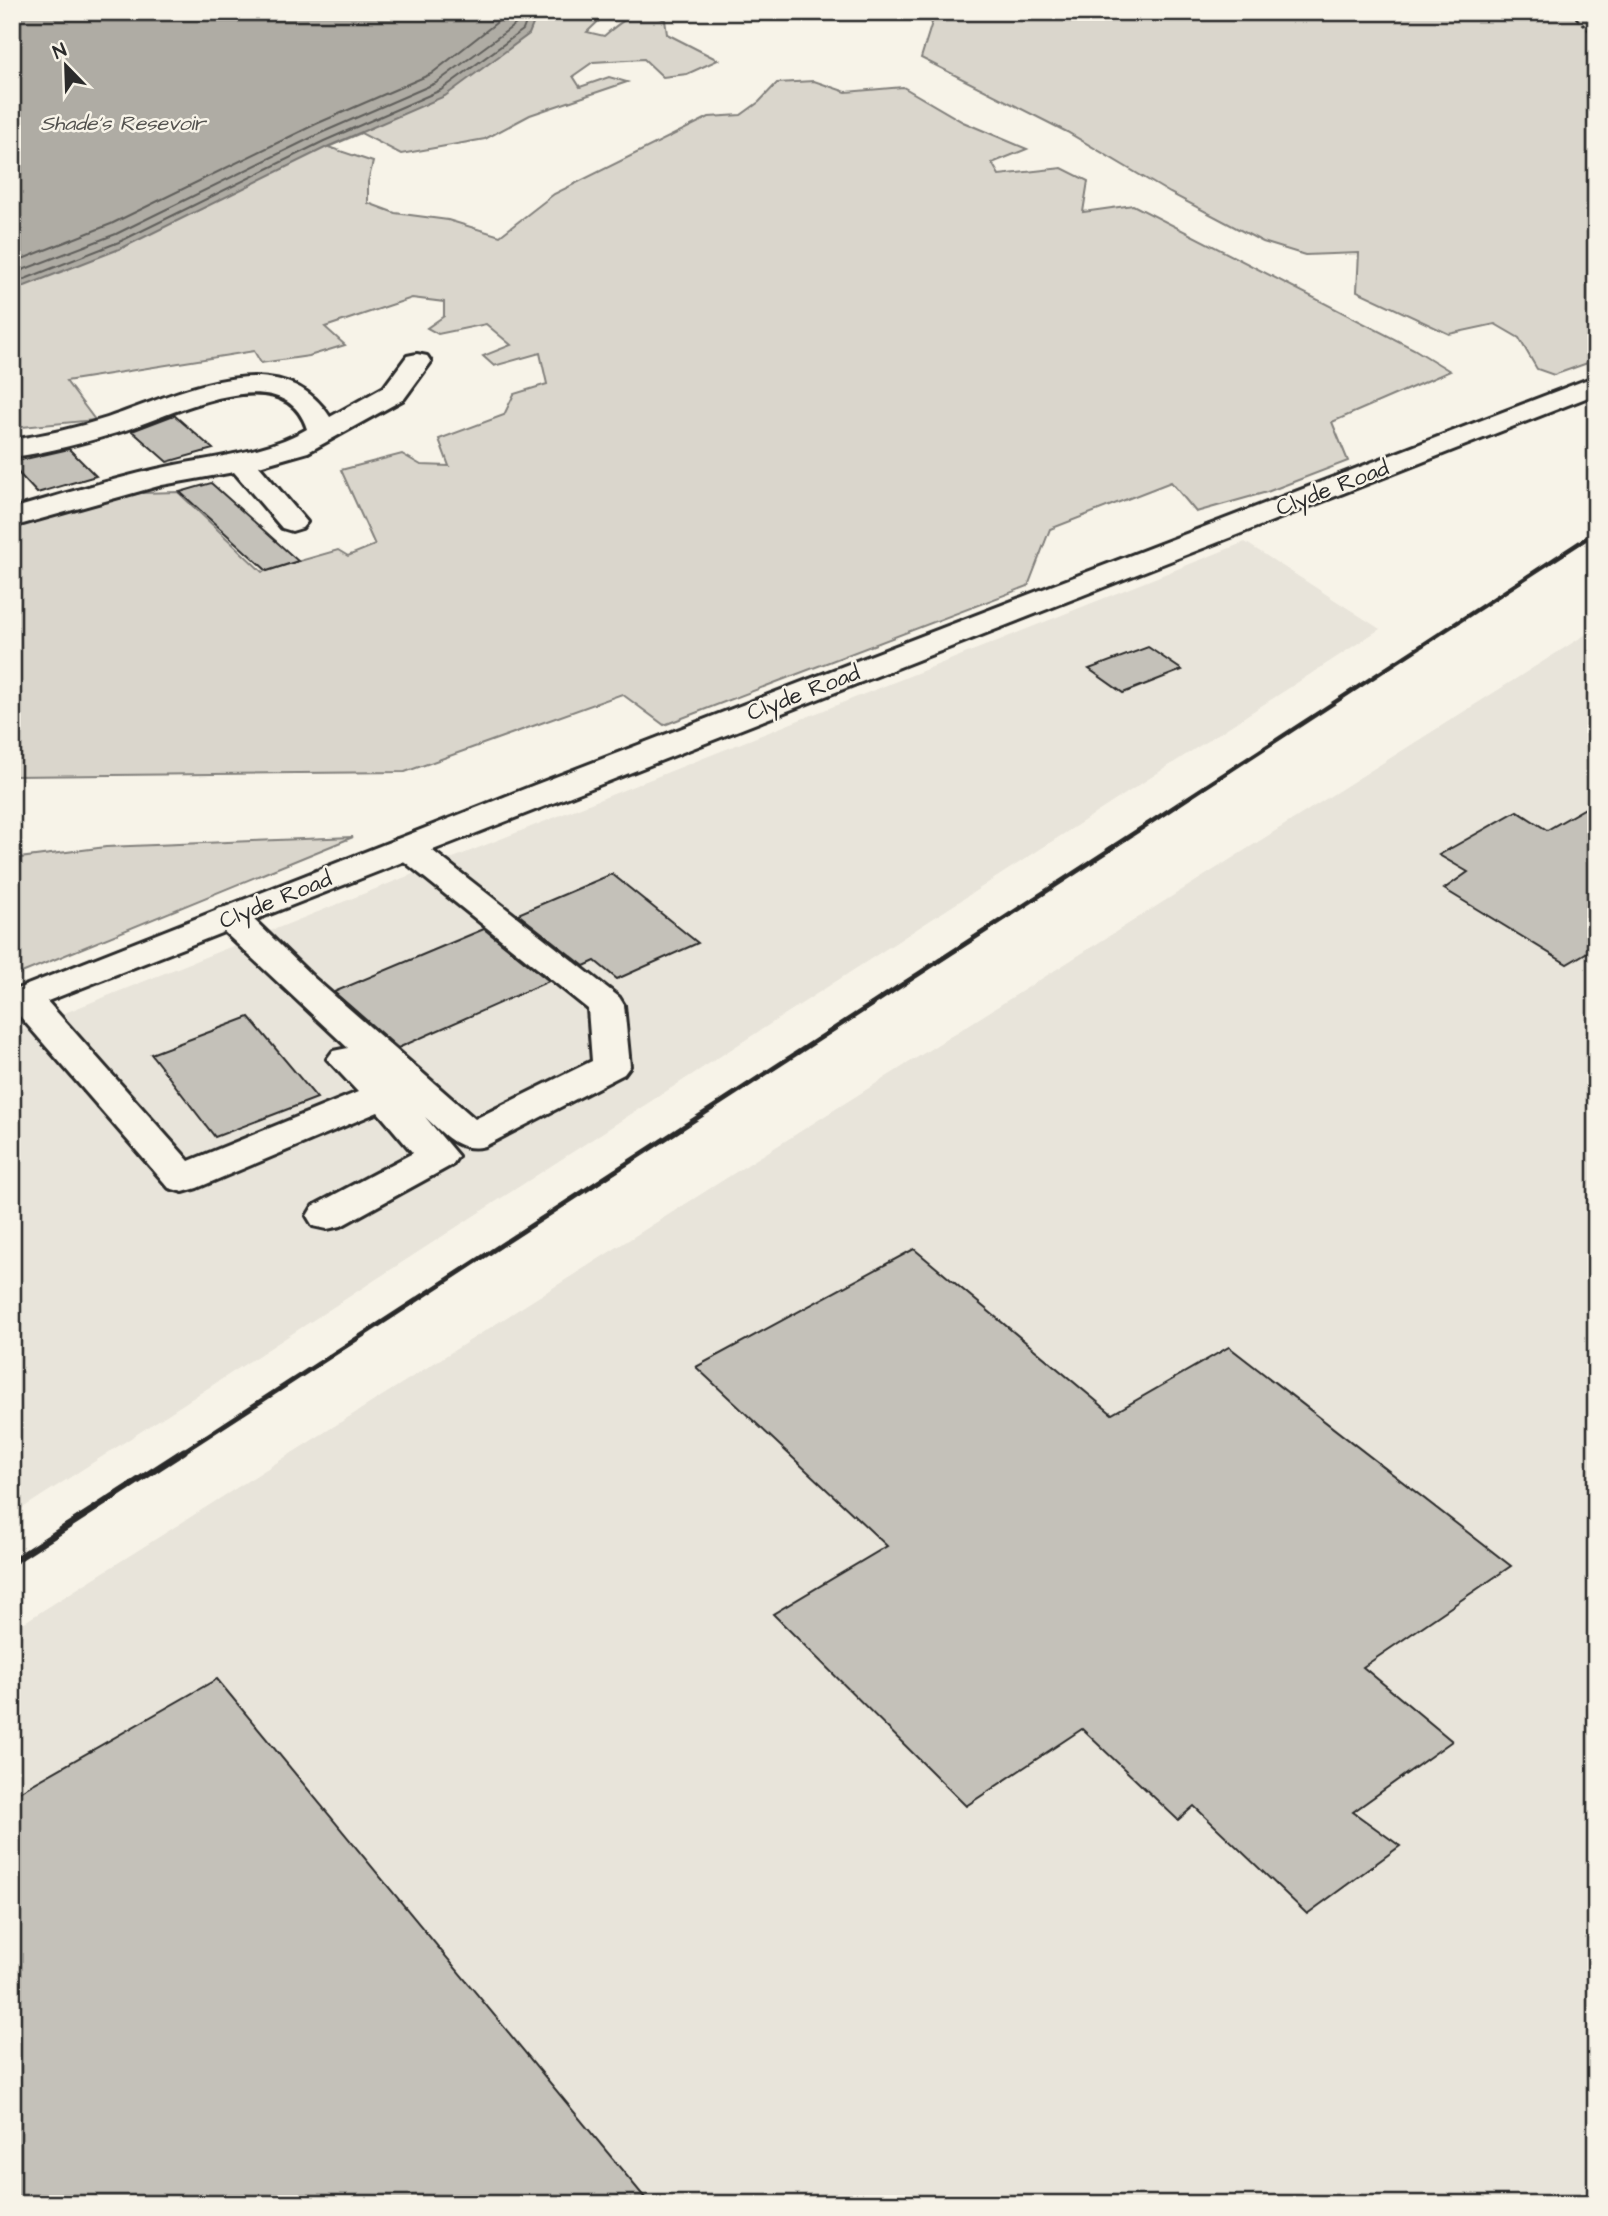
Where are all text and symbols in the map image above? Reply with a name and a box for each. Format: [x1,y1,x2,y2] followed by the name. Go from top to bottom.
[32,32,102,102] north arrow
[49,37,71,66] text: N
[41,109,208,138] water label: Shade’s Resevoir
[1271,452,1394,525] street label: Clyde Road
[742,657,865,730] street label: Clyde Road
[214,863,337,938] street label: Clyde Road

